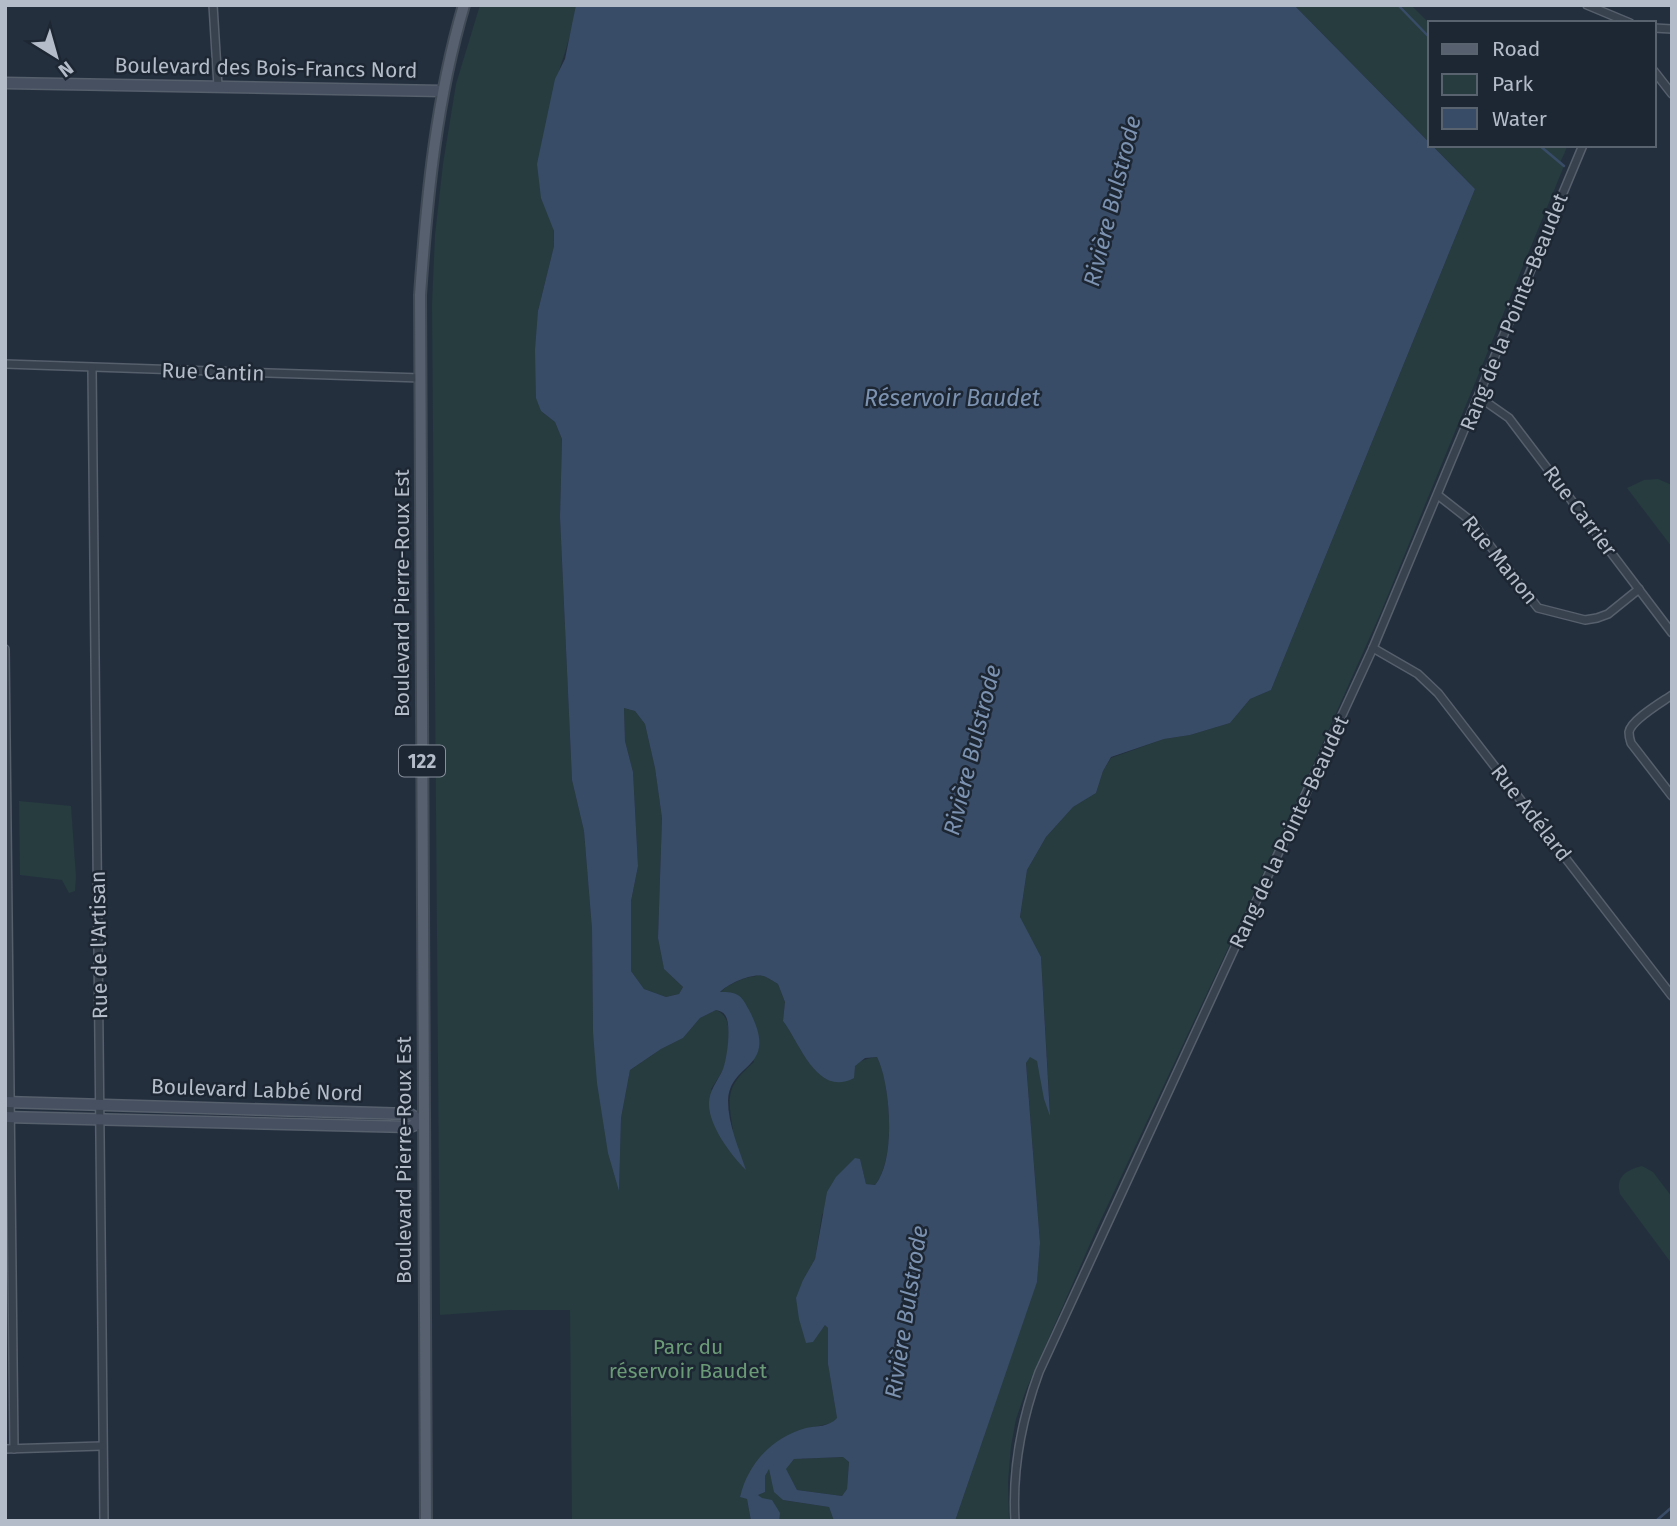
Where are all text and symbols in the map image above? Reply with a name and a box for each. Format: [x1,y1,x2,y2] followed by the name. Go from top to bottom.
[21,21,91,91] north arrow
[1428,21,1656,147] legend
[1492,36,1540,62] text: Road
[114,52,418,84] street label: Boulevard des Bois-Francs Nord
[54,56,78,82] text: N
[1492,71,1534,97] text: Park
[1492,106,1547,132] text: Water
[1077,113,1147,289] water label: Rivière Bulstrode
[1454,189,1574,435] street label: Rang de la Pointe-Beaudet
[161,357,265,387] street label: Rue Cantin
[864,384,1041,412] water label: Réservoir Baudet
[1538,461,1622,561] street label: Rue Carrier
[389,469,415,717] street label: Boulevard Pierre-Roux Est
[1456,510,1544,610] street label: Rue Manon
[937,662,1007,838] water label: Rivière Bulstrode
[1224,711,1355,953] street label: Rang de la Pointe-Beaudet
[399,746,445,776] road number: 122
[1485,759,1577,867] street label: Rue Adélard
[85,871,113,1019] street label: Rue de l'Artisan
[391,1036,417,1284] street label: Boulevard Pierre-Roux Est
[151,1073,363,1107] street label: Boulevard Labbé Nord
[878,1223,934,1401] water label: Rivière Bulstrode
[609,1334,768,1384] park label: Parc du réservoir Baudet

